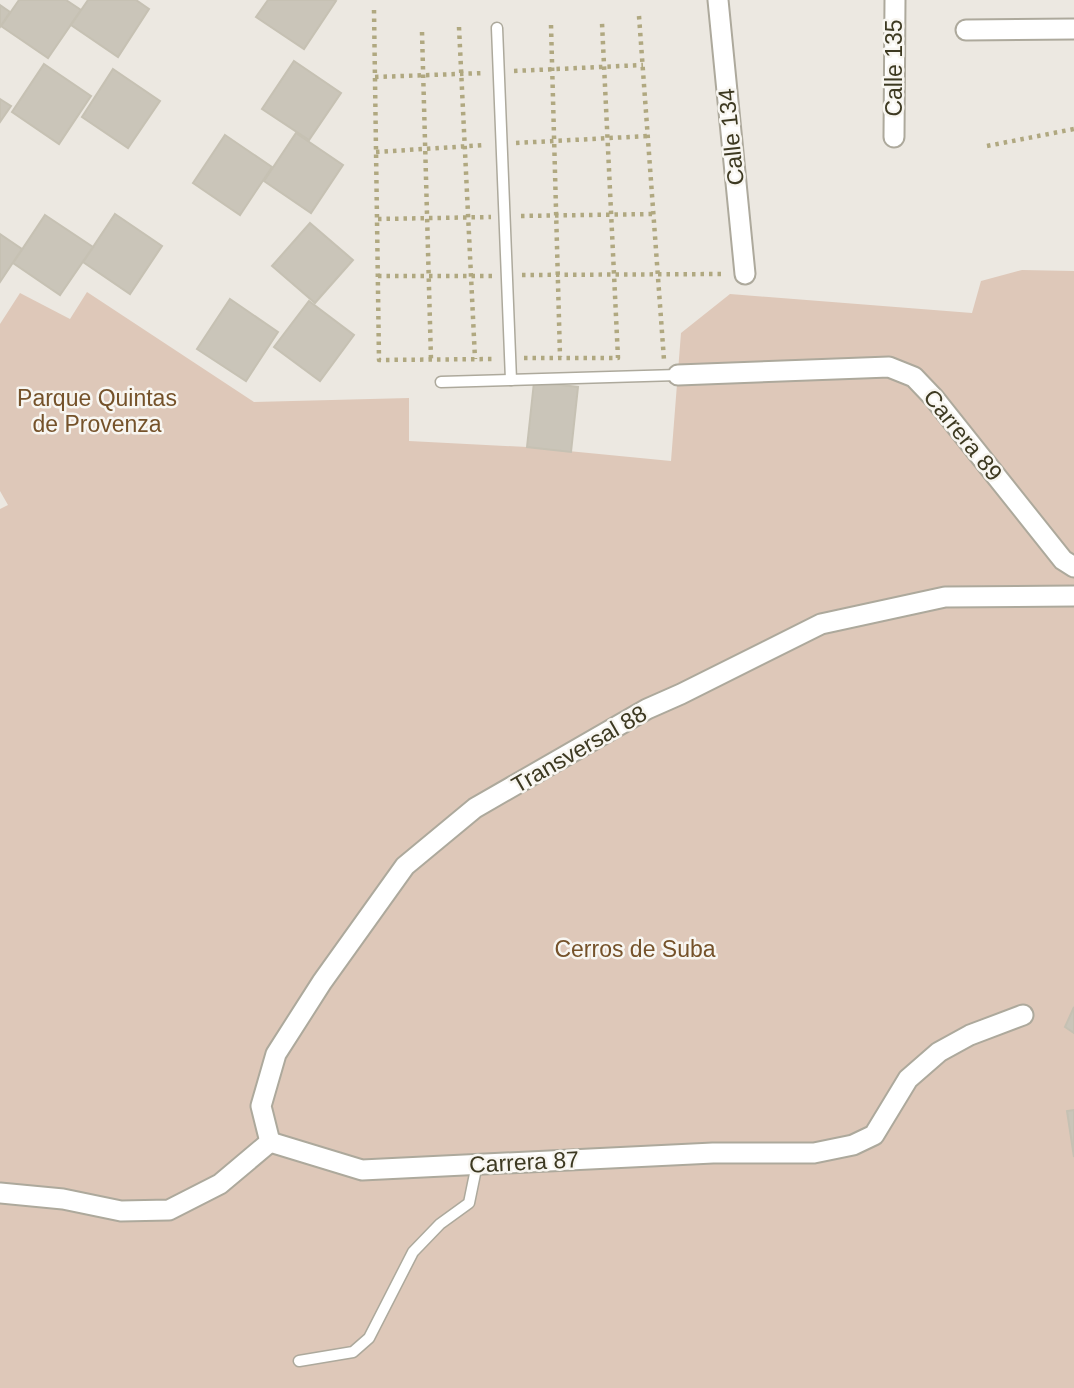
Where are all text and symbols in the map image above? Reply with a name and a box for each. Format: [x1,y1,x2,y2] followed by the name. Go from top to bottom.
[881,19,907,117] street label: Calle 135
[713,87,749,187] street label: Calle 134
[918,384,1008,486] street label: Carrera 89
[17,385,177,437] park label: Parque Quintas de Provenza
[507,700,651,798] street label: Transversal 88
[554,936,716,962] park label: Cerros de Suba
[468,1146,580,1178] street label: Carrera 87

